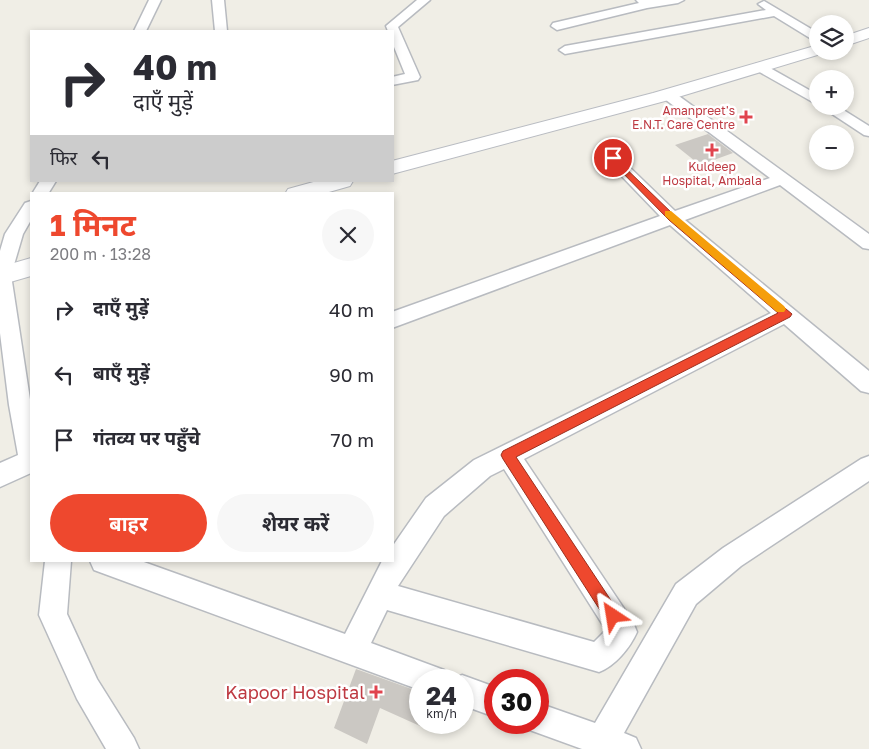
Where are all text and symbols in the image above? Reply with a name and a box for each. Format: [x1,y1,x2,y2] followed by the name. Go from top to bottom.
[809,15,854,170] map controls
[809,15,854,60] button: layers
[133,46,217,88] text: 40 m
[50,50,115,115] icon: right
[809,70,854,115] button: +
[133,88,193,115] text: दाएँ मुड़ें
[632,103,735,132] place label: Amanpreet's E.N.T. Care Centre
[739,110,753,124] marker: Amanpreet's E.N.T. Care Centre
[809,125,854,170] button: −
[592,137,634,179] pin
[705,143,719,157] marker: Kuldeep Hospital, Ambala
[599,144,627,172] icon: arrive
[87,145,115,173] icon: left
[50,146,77,169] text: फिर
[662,159,762,188] place label: Kuldeep Hospital, Ambala
[50,207,136,243] text: 1 मिनट
[322,209,374,261] button: close
[50,244,151,264] text: 200 m · 13:28
[50,296,78,324] icon: right
[93,296,149,319] text: दाएँ मुड़ें
[329,298,374,321] text: 40 m
[50,361,78,389] icon: left
[93,361,150,384] text: बाएँ मुड़ें
[329,363,374,386] text: 90 m
[50,426,78,454] icon: arrive
[93,426,200,449] text: गंतव्य पर पहुँचे
[331,428,374,451] text: 70 m
[50,494,207,552] button: बाहर
[217,494,374,552] button: शेयर करें
[586,589,638,641] position arrow
[484,669,549,734] speed limit sign: 30
[426,680,457,711] text: 24
[225,681,365,703] place label: Kapoor Hospital
[369,685,383,699] marker: Kapoor Hospital
[426,706,457,721] text: km/h

